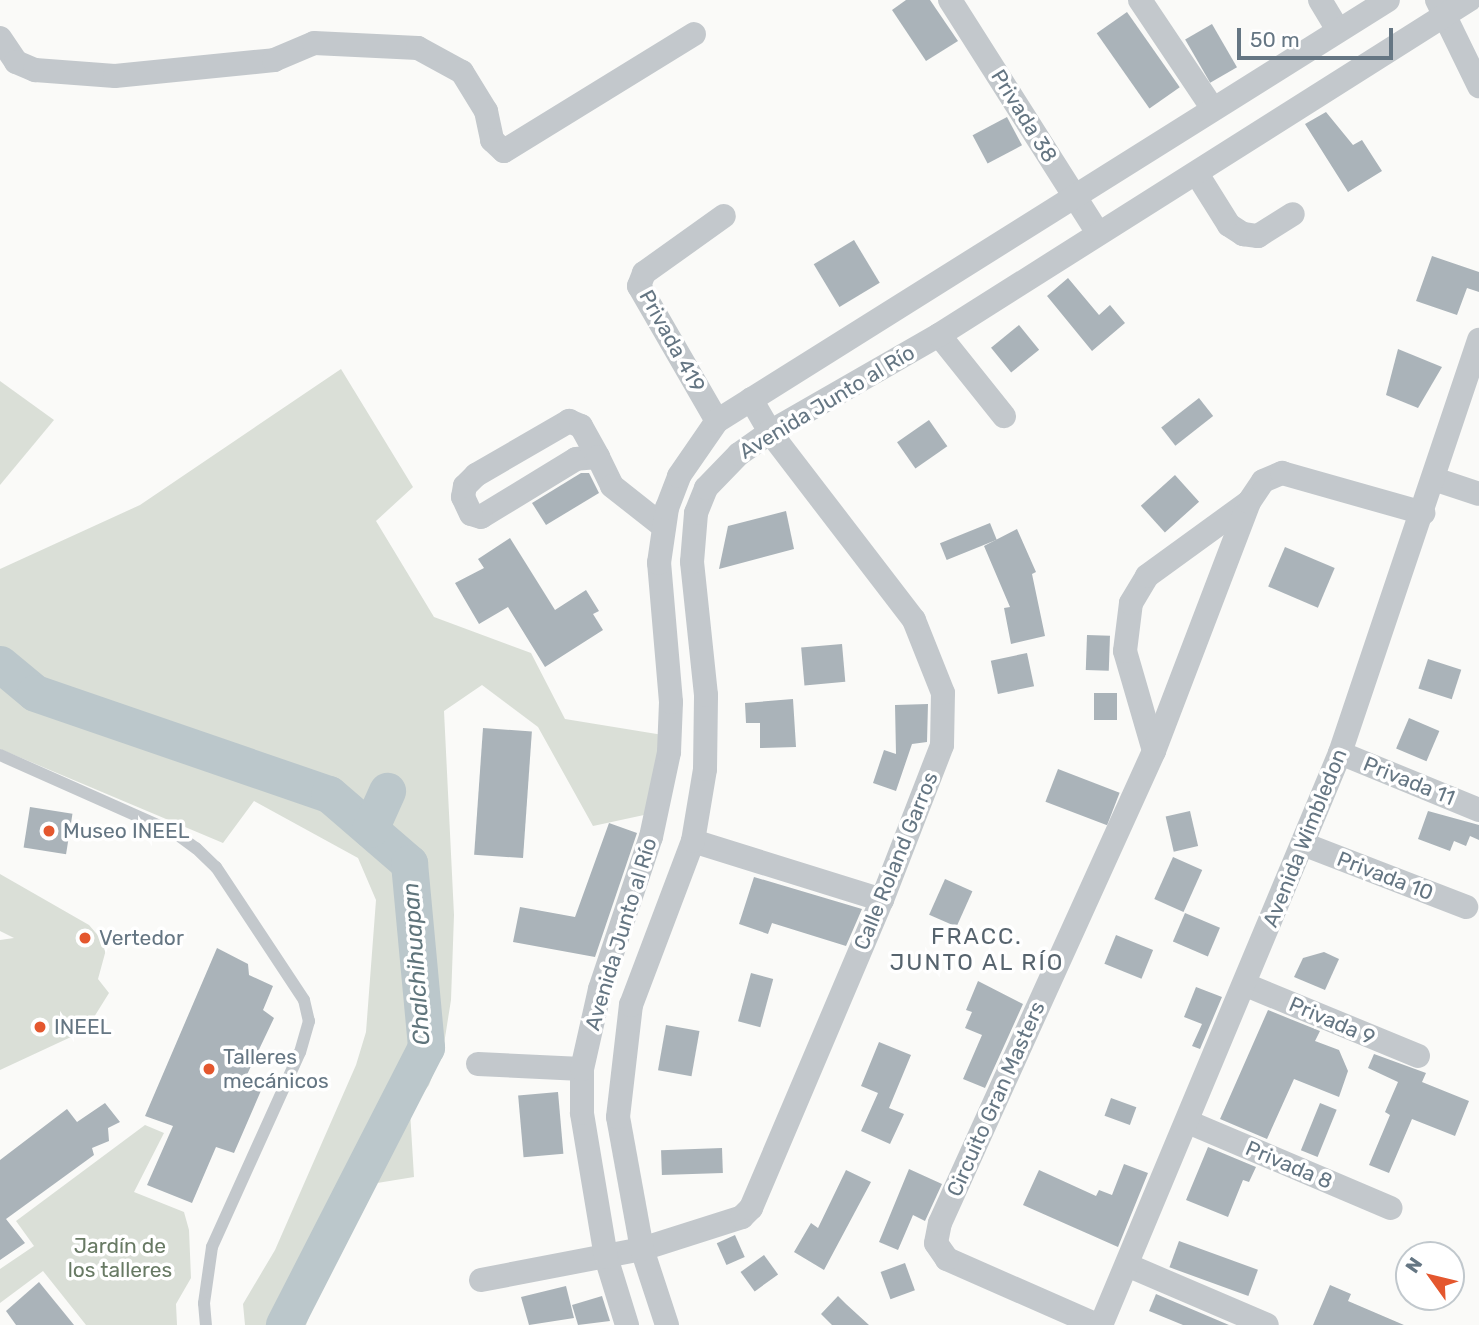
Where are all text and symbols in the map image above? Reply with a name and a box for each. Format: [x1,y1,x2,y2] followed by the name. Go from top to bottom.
[1241,14,1397,58] scale bar
[1250,27,1300,52] text: 50 m
[986,65,1062,167] street label: Privada 38
[634,286,710,396] street label: Privada 419
[735,340,919,464] street label: Avenida Junto al Río
[1258,745,1352,931] street label: Avenida Wimbledon
[1360,751,1458,811] street label: Privada 11
[849,768,943,954] street label: Calle Roland Garros
[63,818,190,844] place label: Museo INEEL
[41,823,57,839] marker: Museo INEEL
[580,835,662,1033] street label: Avenida Junto al Río
[1333,846,1437,906] street label: Privada 10
[397,882,435,1046] water label: Chalchihuapan
[891,922,1063,976] district label: FRACC. JUNTO AL RÍO
[99,925,184,951] place label: Vertedor
[77,930,93,946] marker: Vertedor
[1285,992,1379,1050] street label: Privada 9
[942,998,1050,1200] street label: Circuito Gran Masters
[54,1014,112,1040] place label: INEEL
[32,1019,48,1035] marker: INEEL
[223,1044,329,1094] place label: Talleres mecánicos
[201,1061,217,1077] marker: Talleres mecánicos
[1242,1135,1336,1195] street label: Privada 8
[67,1233,173,1283] park label: Jardín de los talleres
[1395,1241,1465,1311] north arrow
[1400,1253,1427,1277] text: N

